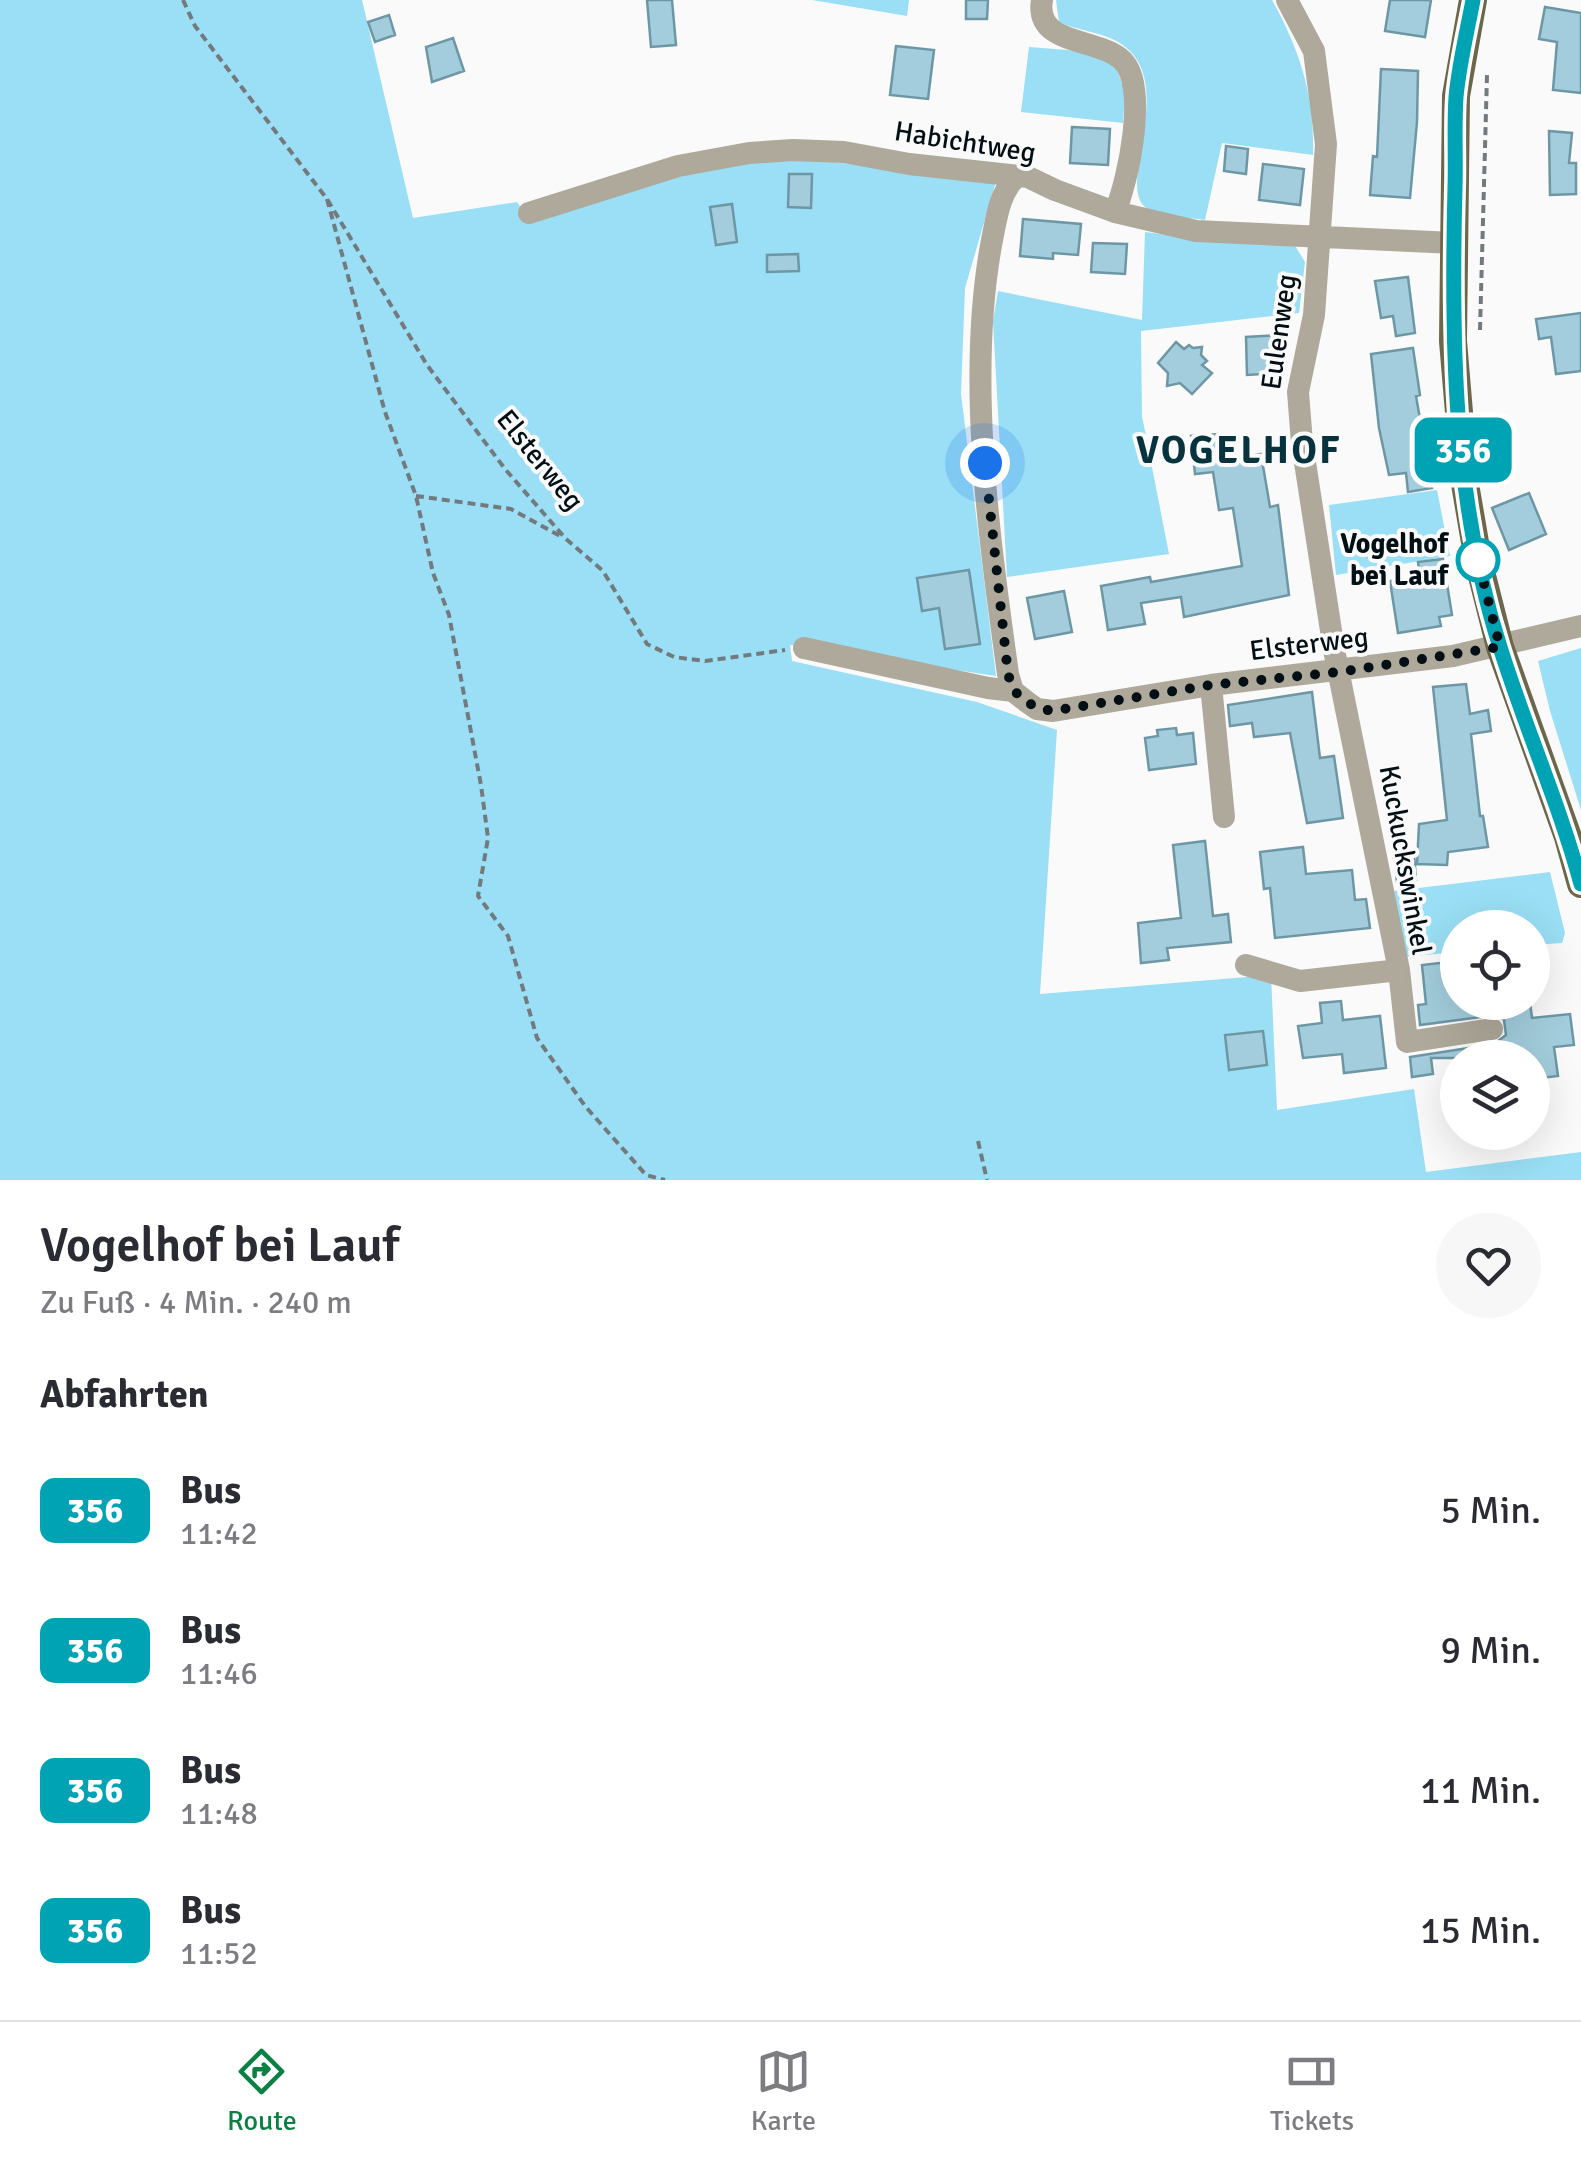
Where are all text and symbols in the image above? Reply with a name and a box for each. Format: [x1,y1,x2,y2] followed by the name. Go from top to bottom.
[892,114,1038,170] street label: Habichtweg
[1254,272,1304,392] street label: Eulenweg
[489,403,591,517] street label: Elsterweg
[1406,418,1520,482] line badge: 356
[1136,427,1342,474] district label: VOGELHOF
[1435,429,1491,472] text: 356
[960,438,1010,488] your location
[1340,527,1450,593] place label: Vogelhof bei Lauf
[1457,539,1499,581] marker: Vogelhof bei Lauf
[1248,620,1370,668] street label: Elsterweg
[1372,762,1438,958] street label: Kuckuckswinkel
[1440,910,1550,1150] map controls
[1440,910,1550,1020] button: locate
[1440,1040,1550,1150] button: layers
[1436,1213,1541,1318] button: heart
[40,1216,399,1275] text: Vogelhof bei Lauf
[40,1283,352,1322] text: Zu Fuß · 4 Min. · 240 m
[40,1371,209,1418] text: Abfahrten
[180,1467,241,1514] text: Bus
[1440,1487,1541,1534] text: 5 Min.
[67,1489,123,1532] text: 356
[180,1514,258,1553] text: 11:42
[180,1607,241,1654] text: Bus
[1440,1627,1541,1674] text: 9 Min.
[67,1629,123,1672] text: 356
[180,1654,258,1693] text: 11:46
[180,1747,241,1794] text: Bus
[1420,1767,1541,1814] text: 11 Min.
[67,1769,123,1812] text: 356
[180,1794,258,1833] text: 11:48
[180,1887,241,1934] text: Bus
[1420,1907,1541,1954] text: 15 Min.
[67,1909,123,1952] text: 356
[180,1934,258,1973] text: 11:52
[227,2044,297,2138] tab: Route
[751,2044,816,2138] tab: Karte
[1270,2044,1354,2138] tab: Tickets

